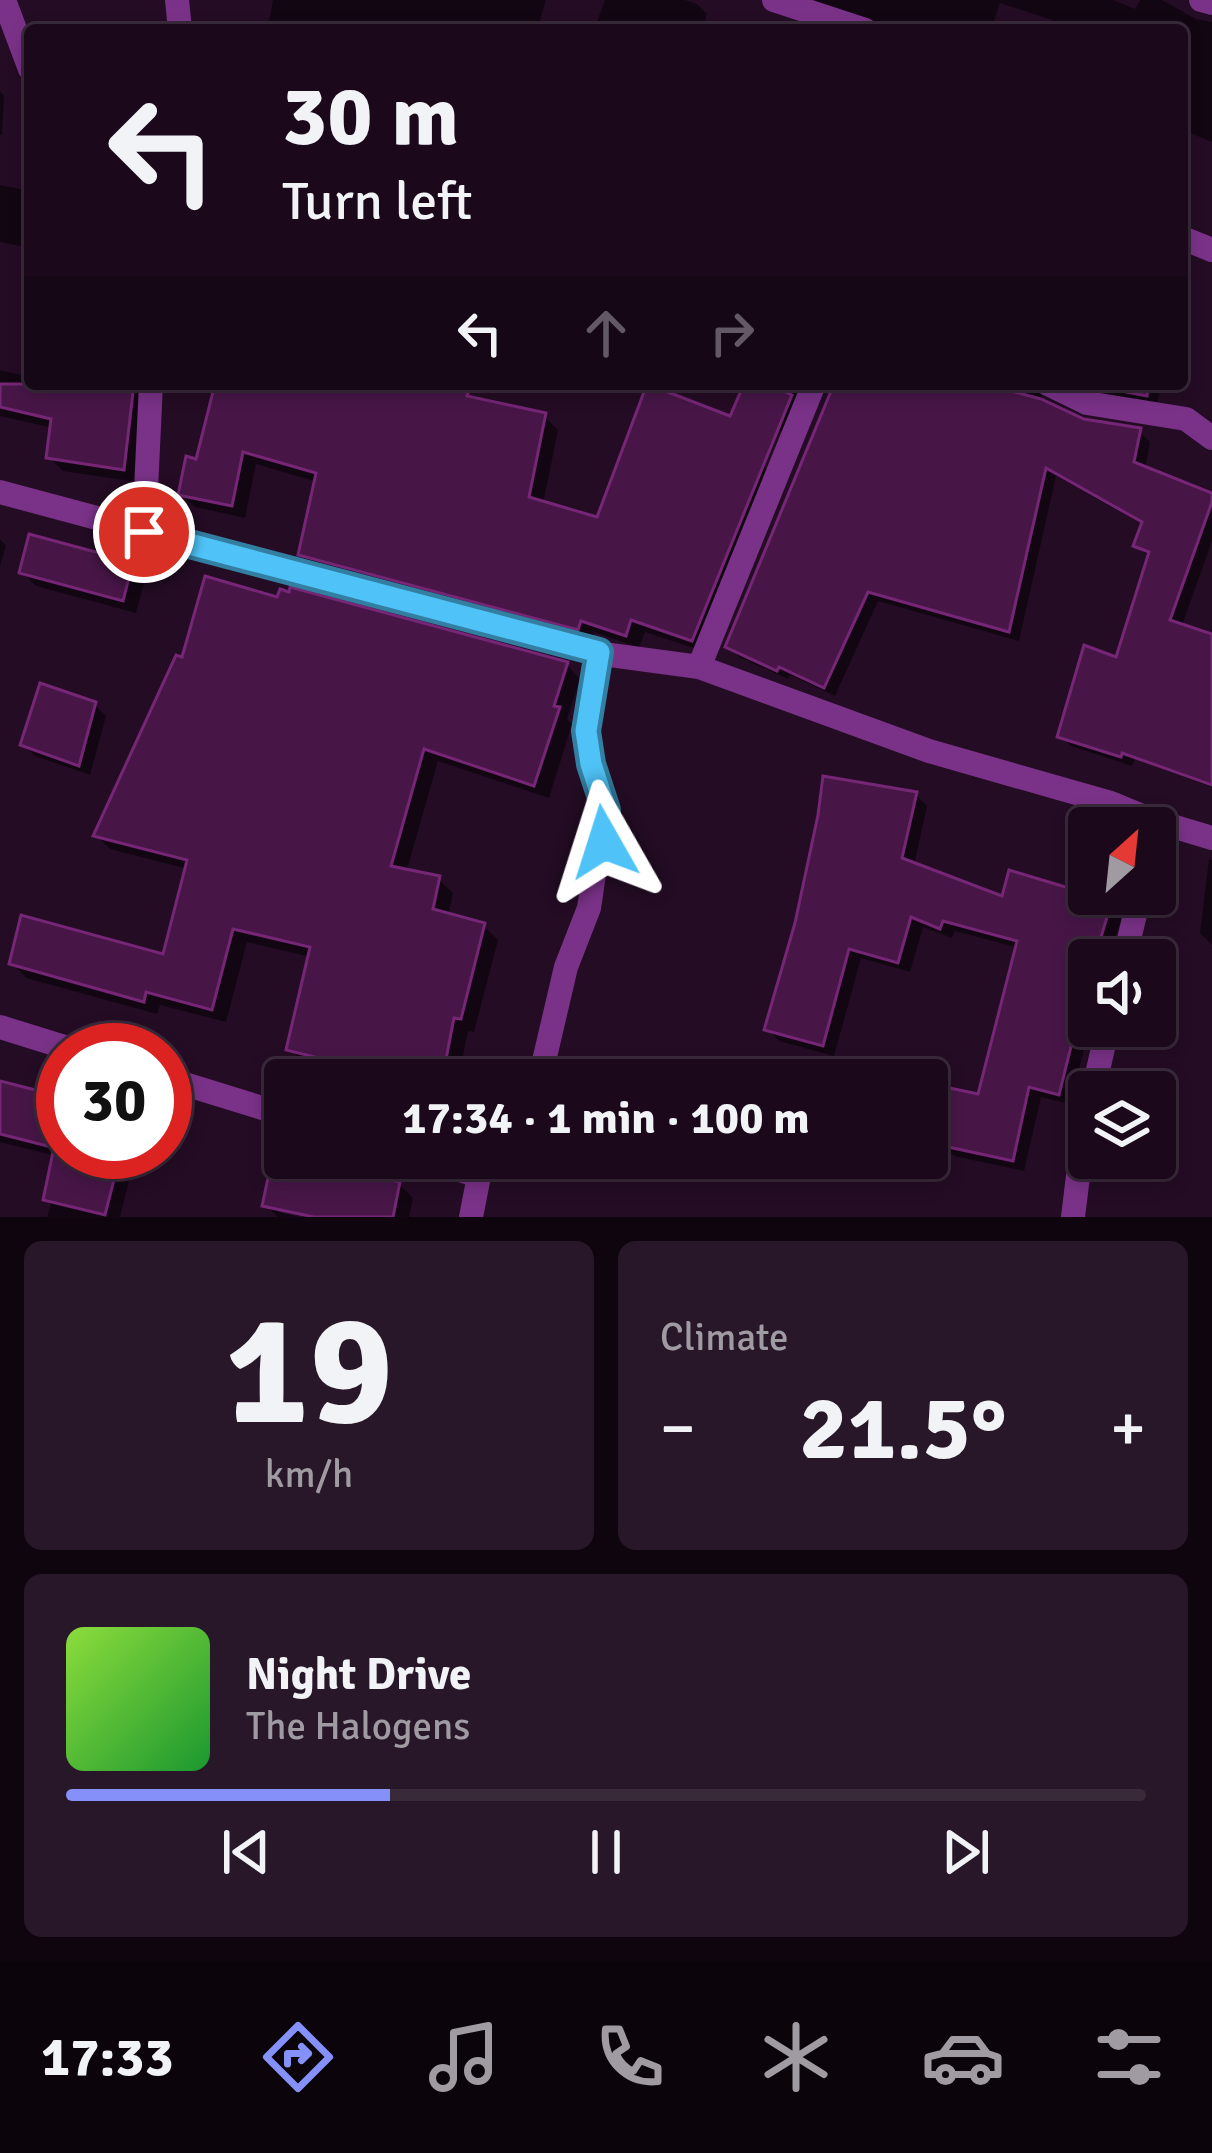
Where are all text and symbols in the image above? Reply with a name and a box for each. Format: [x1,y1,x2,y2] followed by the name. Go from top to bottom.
[282,65,459,169] text: 30 m
[84,72,240,228] icon: left
[282,168,472,235] text: Turn left
[447,300,513,366] icon: left
[573,300,639,366] icon: ahead
[699,300,765,366] icon: right
[93,481,195,583] pin
[111,499,177,565] icon: arrive
[541,779,667,905] position arrow
[1068,807,1176,915] north arrow
[1068,807,1176,1179] map controls
[1068,939,1176,1047] button: sound
[36,1023,192,1179] speed limit sign: 30
[1068,1071,1176,1179] button: layers
[402,1091,810,1146] text: 17:34 · 1 min · 100 m
[225,1275,393,1468] text: 19
[660,1313,789,1361] text: Climate
[799,1373,1007,1484] text: 21.5°
[660,1388,696,1469] text: −
[1110,1388,1146,1469] text: +
[265,1450,353,1498] text: km/h
[246,1647,471,1702] text: Night Drive
[246,1702,470,1750] text: The Halogens
[213,1819,279,1885] icon: previous
[573,1819,639,1885] icon: pause
[933,1819,999,1885] icon: next
[256,2015,340,2099] icon: directions
[422,2015,506,2099] icon: music
[588,2015,672,2099] icon: phone
[754,2015,838,2099] icon: climate
[921,2015,1005,2099] icon: car
[1087,2015,1171,2099] icon: filters
[41,2024,174,2091] text: 17:33

